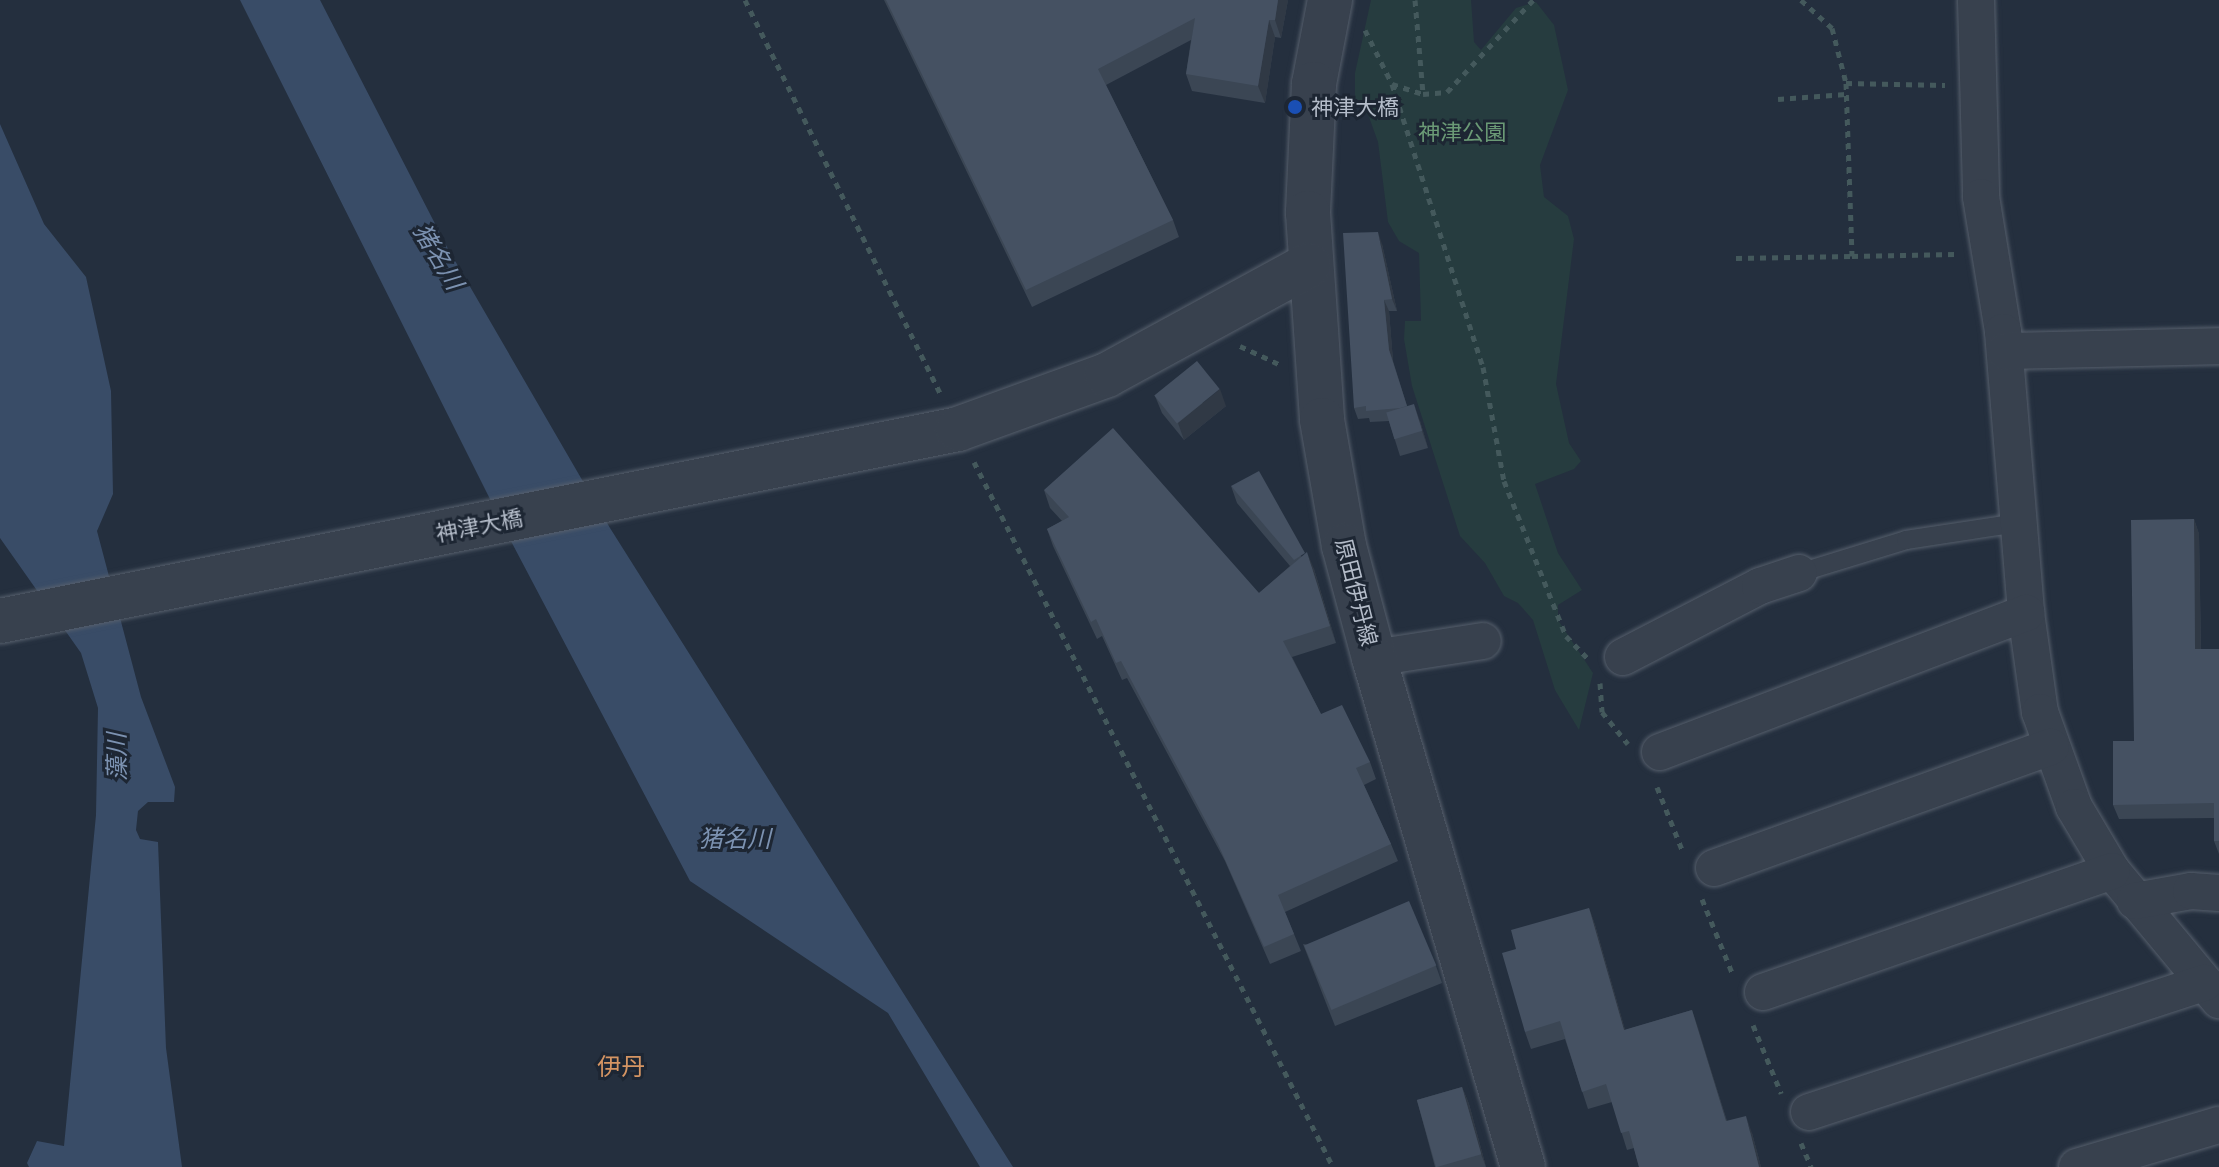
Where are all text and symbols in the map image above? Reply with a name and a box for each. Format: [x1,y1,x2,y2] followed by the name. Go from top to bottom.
[1311,94,1399,120] place label: 神津大橋
[1286,98,1304,116] marker: 神津大橋
[1418,119,1506,145] park label: 神津公園
[408,218,470,294] water label: 猪名川
[433,504,525,546] street label: 神津大橋
[1331,535,1383,649] street label: 原田伊丹線
[101,733,131,781] water label: 藻川
[699,824,771,852] water label: 猪名川
[597,1052,645,1080] district label: 伊丹

